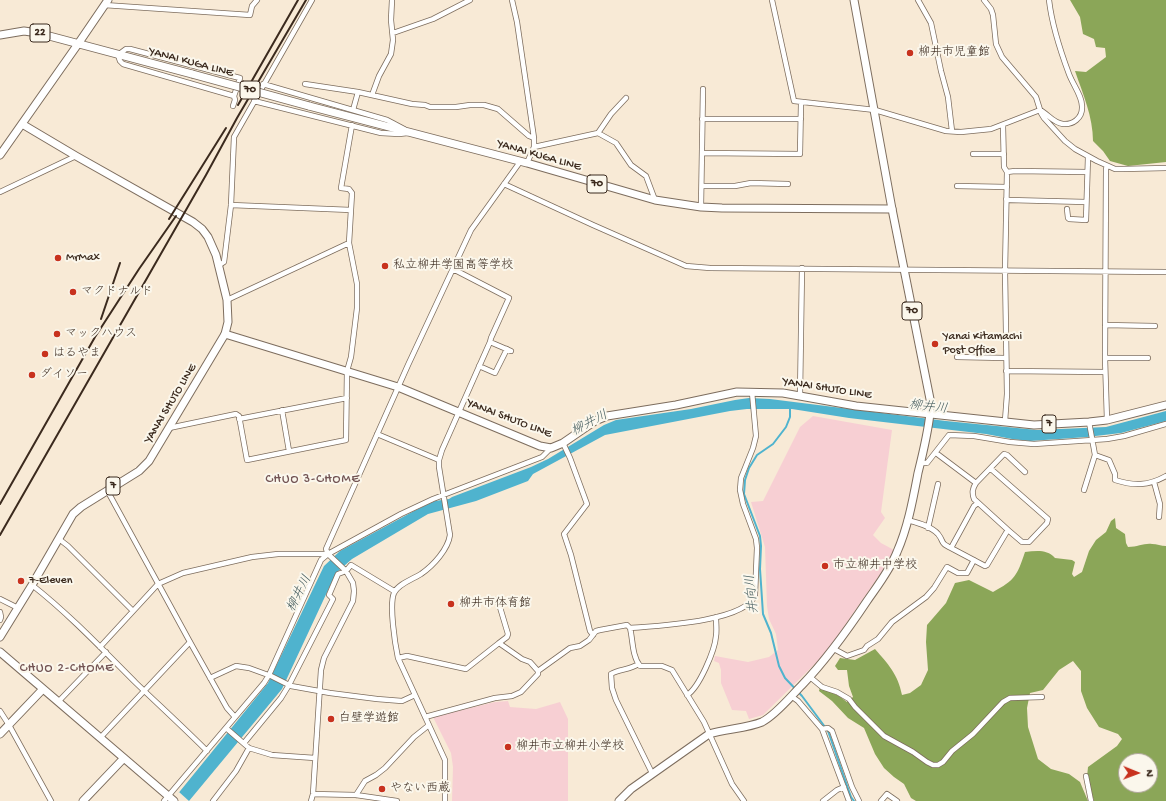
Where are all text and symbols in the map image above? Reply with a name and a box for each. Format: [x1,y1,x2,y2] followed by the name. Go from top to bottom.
[30,24,50,42] road number: 22
[147,45,235,81] street label: YANAI KUGA LINE
[918,46,990,60] place label: 柳井市児童館
[905,48,915,58] marker: 柳井市児童館
[240,81,260,99] road number: 70
[495,137,583,175] street label: YANAI KUGA LINE
[587,175,607,193] road number: 70
[66,251,100,265] place label: MrMax
[53,253,63,263] marker: MrMax
[393,259,513,273] place label: 私立柳井学園高等学校
[380,261,390,271] marker: 私立柳井学園高等学校
[81,285,153,299] place label: マクドナルド
[68,287,78,297] marker: マクドナルド
[902,302,922,320] road number: 70
[65,327,137,341] place label: マックハウス
[52,329,62,339] marker: マックハウス
[943,330,1022,358] place label: Yanai Kitamachi Post Office
[930,339,940,349] marker: Yanai Kitamachi Post Office
[53,347,101,361] place label: はるやま
[40,349,50,359] marker: はるやま
[142,362,200,446] street label: YANAI SHUTO LINE
[40,368,88,382] place label: ダイソー
[27,370,37,380] marker: ダイソー
[781,375,873,403] street label: YANAI SHUTO LINE
[464,396,554,442] street label: YANAI SHUTO LINE
[908,398,948,418] water label: 柳井川
[569,408,611,440] water label: 柳井川
[1042,415,1056,433] road number: 7
[265,472,361,488] district label: CHUO 3-CHOME
[106,477,120,495] road number: 7
[833,559,917,573] place label: 市立柳井中学校
[820,561,830,571] marker: 市立柳井中学校
[284,573,316,615] water label: 柳井川
[29,574,73,588] place label: 7-Eleven
[743,574,763,614] water label: 井向川
[16,576,26,586] marker: 7-Eleven
[459,597,531,611] place label: 柳井市体育館
[446,599,456,609] marker: 柳井市体育館
[20,661,114,677] district label: CHUO 2-CHOME
[339,712,399,726] place label: 白壁学遊館
[326,714,336,724] marker: 白壁学遊館
[516,740,624,754] place label: 柳井市立柳井小学校
[503,742,513,752] marker: 柳井市立柳井小学校
[1118,753,1158,793] north arrow
[1143,769,1155,777] text: N
[390,782,450,796] place label: やない西蔵
[377,784,387,794] marker: やない西蔵

